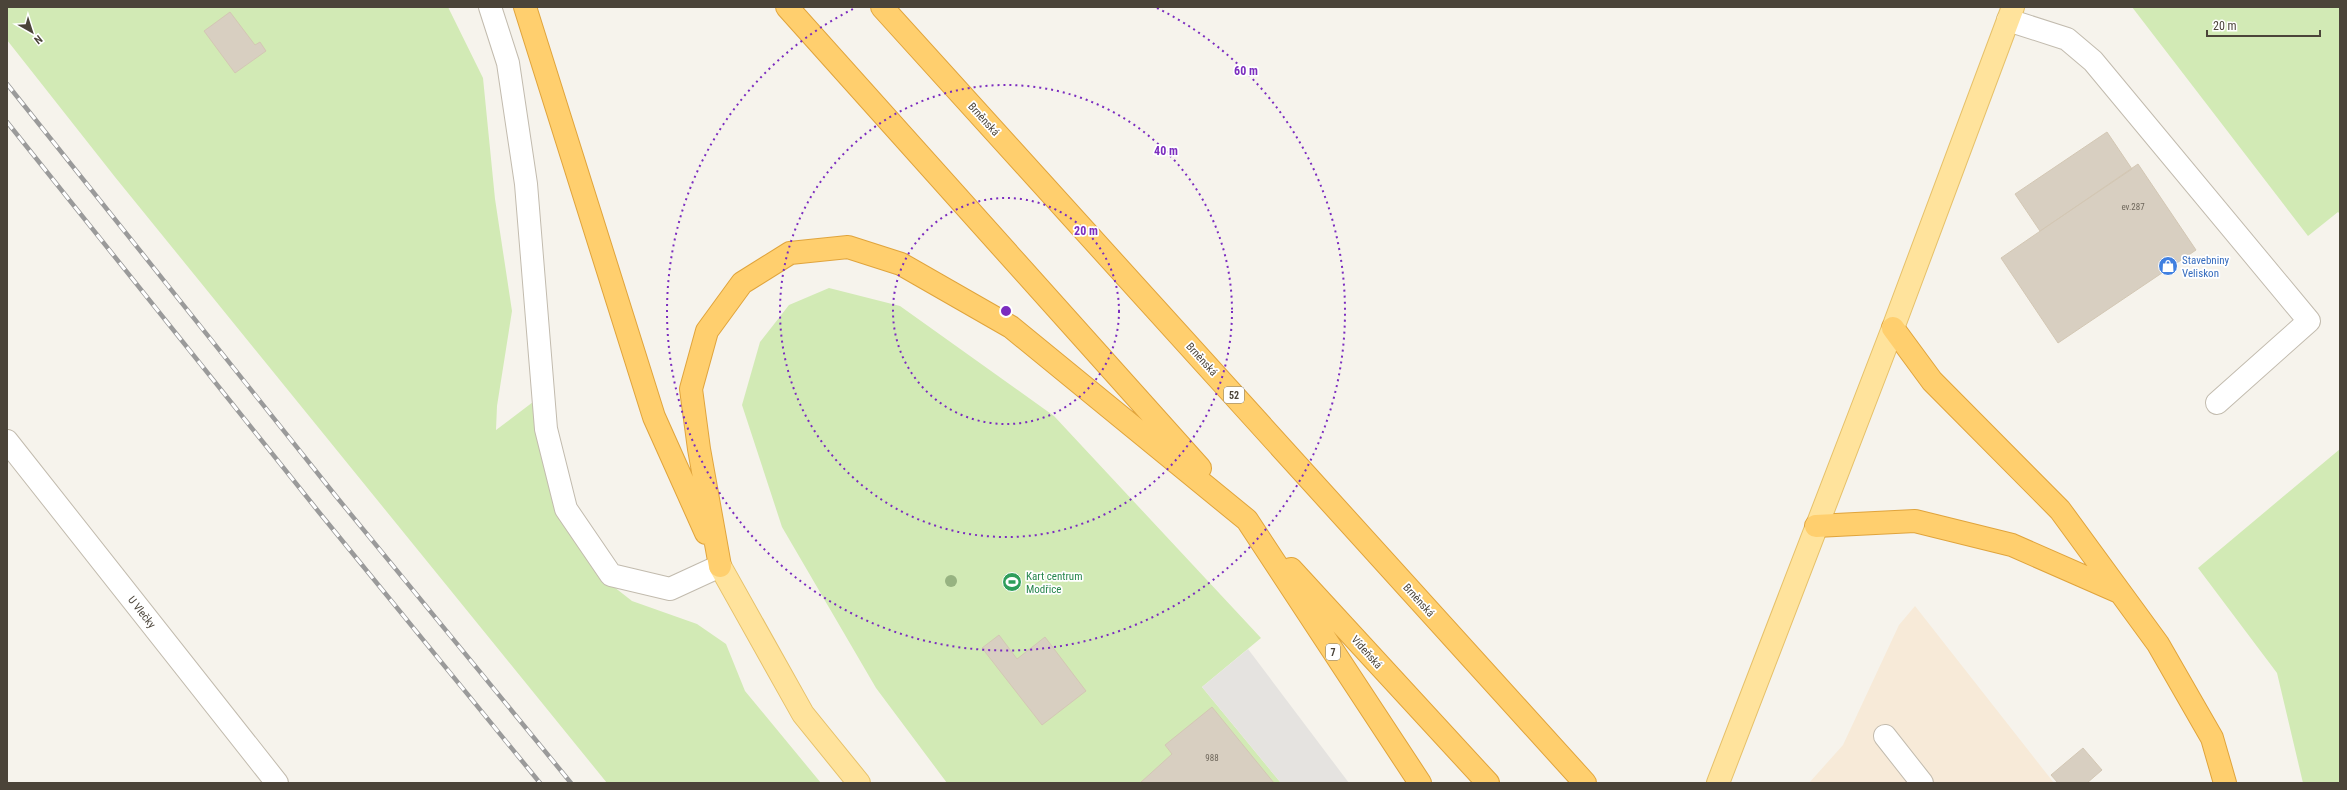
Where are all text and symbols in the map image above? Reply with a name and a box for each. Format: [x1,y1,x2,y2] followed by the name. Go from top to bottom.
[12,12,52,52] north arrow
[2207,12,2320,38] scale bar
[2213,19,2237,33] text: 20 m
[31,32,45,47] text: N
[1234,64,1258,78] text: 60 m
[965,100,1002,139] street label: Brněnská
[1154,144,1178,158] text: 40 m
[2121,202,2145,212] house number: ev.287
[1074,224,1098,238] text: 20 m
[2182,254,2230,280] place label: Stavebniny Veliskon
[2157,255,2179,277] shop icon: Stavebniny Veliskon
[999,304,1013,318] centre of rings
[1183,340,1220,379] street label: Brněnská
[1224,387,1244,403] road number: 52
[1026,570,1082,596] place label: Kart centrum Modřice
[1001,571,1023,593] sports icon: Kart centrum Modřice
[1400,581,1437,620] street label: Brněnská
[125,594,158,631] street label: U Vlečky
[1348,633,1385,672] street label: Vídeňská
[1326,644,1340,660] road number: 7
[1205,753,1219,763] house number: 988

